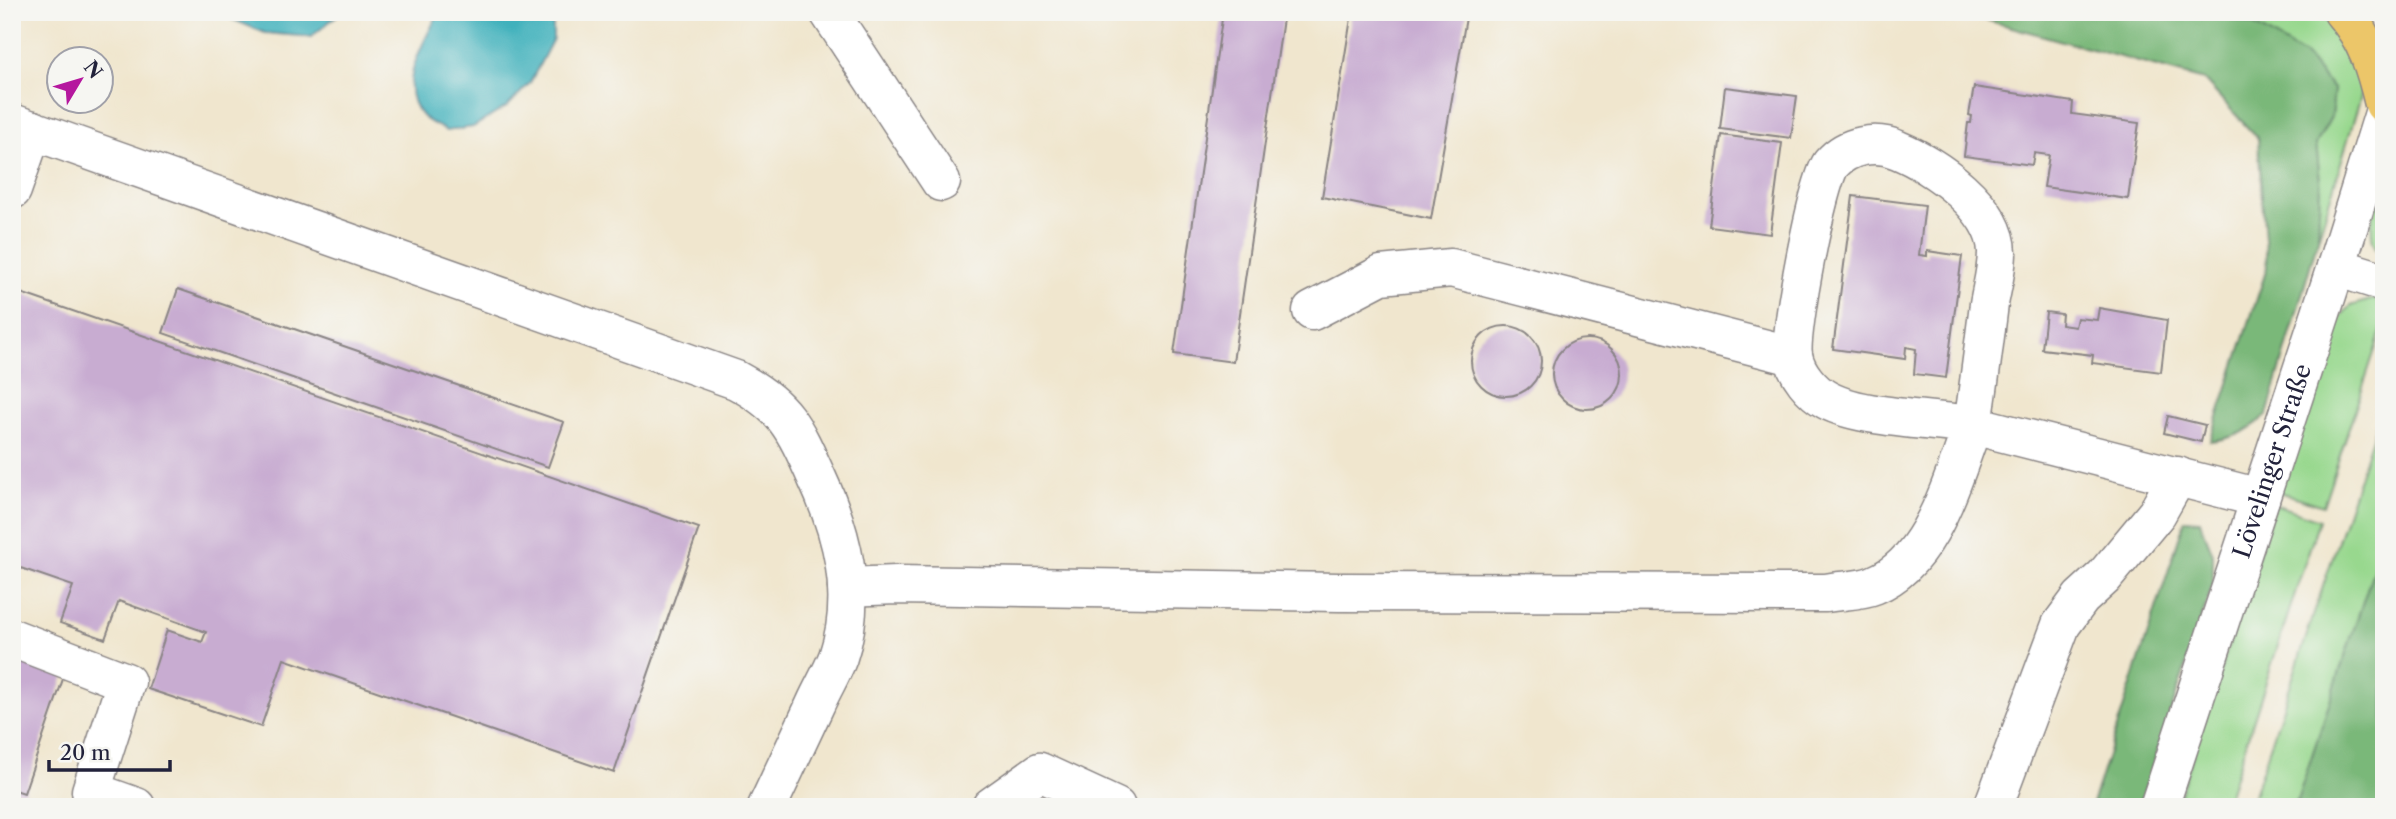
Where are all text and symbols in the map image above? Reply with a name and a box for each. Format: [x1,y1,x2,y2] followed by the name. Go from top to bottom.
[46,46,116,116] north arrow
[79,56,107,83] text: N
[2227,360,2317,562] street label: Lövelinger Straße
[49,728,170,772] scale bar
[60,740,111,765] text: 20 m

